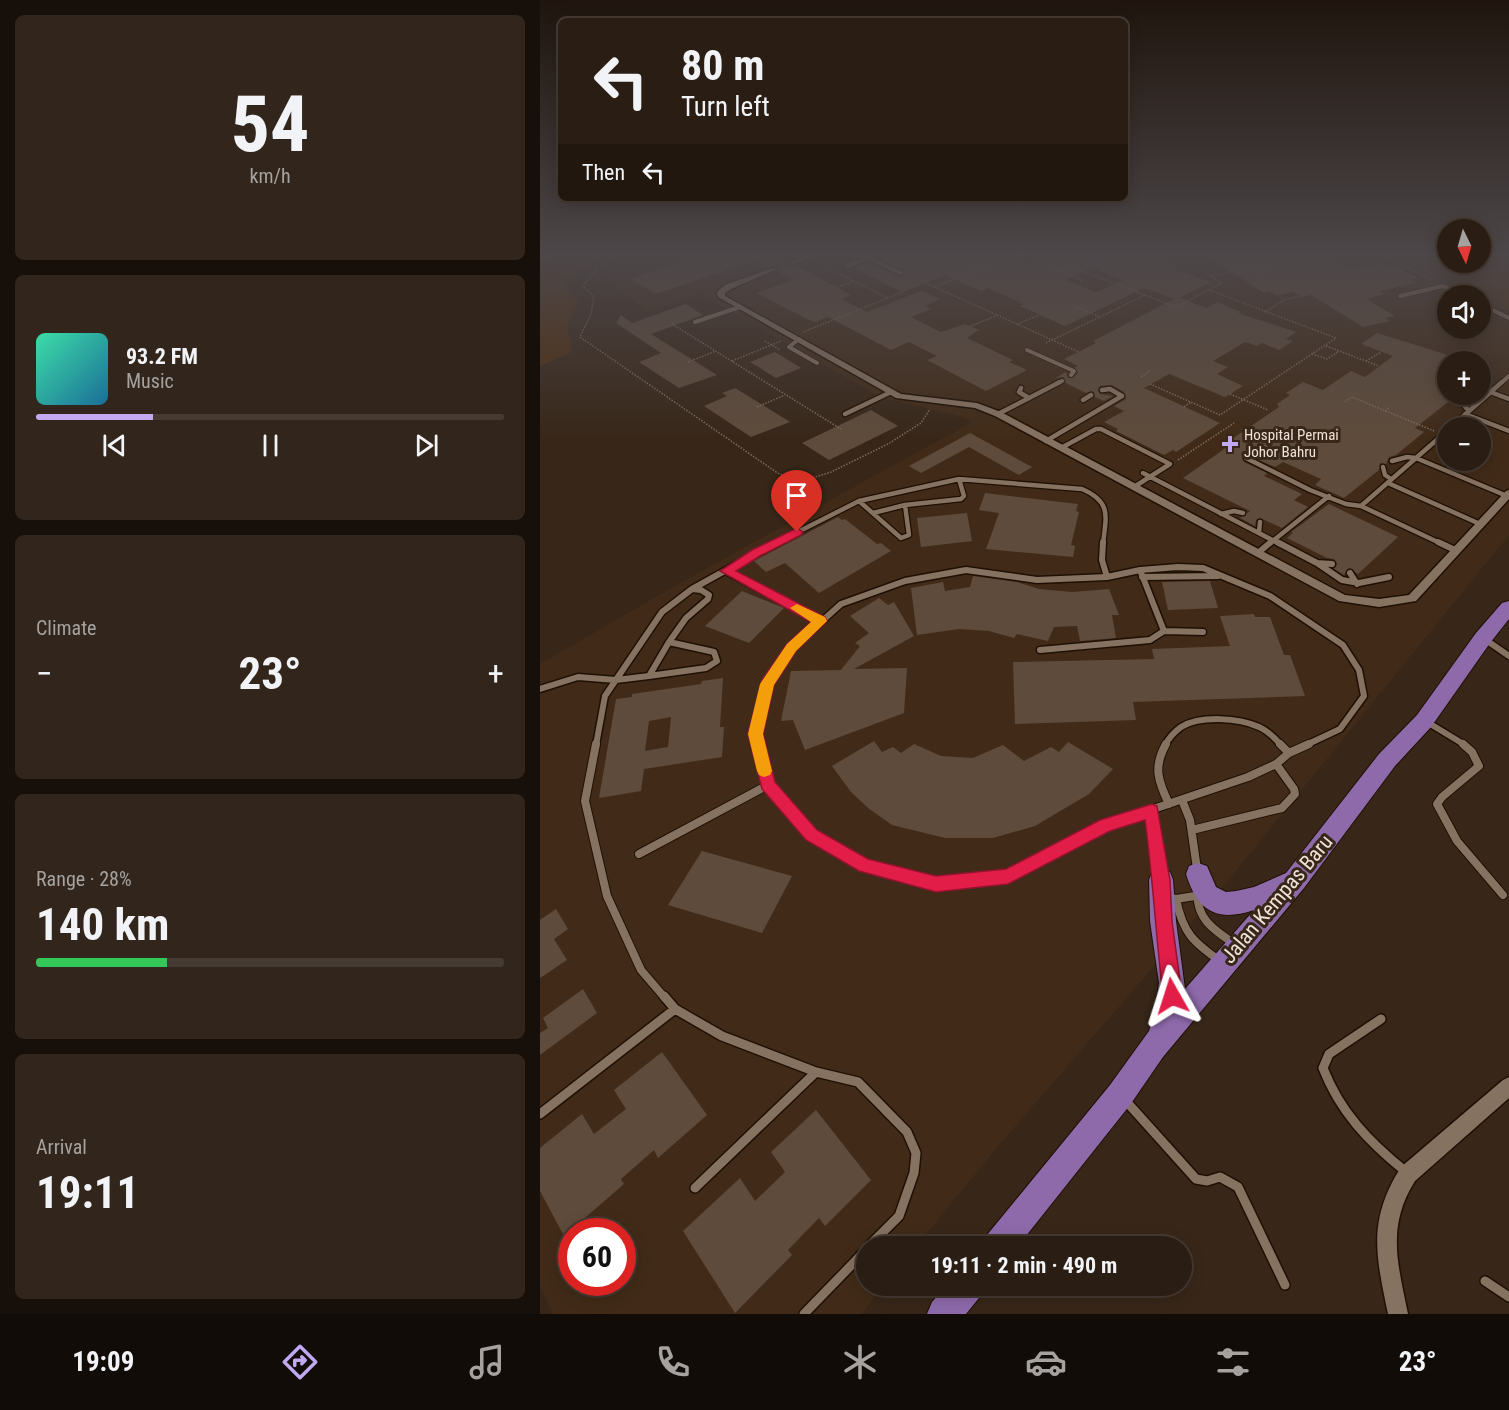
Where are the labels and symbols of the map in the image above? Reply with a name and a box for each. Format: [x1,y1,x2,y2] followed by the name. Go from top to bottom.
[1437,219,1491,273] north arrow
[1244,426,1339,461] place label: Hospital Permai Johor Bahru
[1221,435,1239,453] marker: Hospital Permai Johor Bahru
[771,470,822,532] pin
[1216,830,1338,968] street label: Jalan Kempas Baru
[1140,964,1204,1028] position arrow
[558,1218,636,1296] speed limit sign: 60

